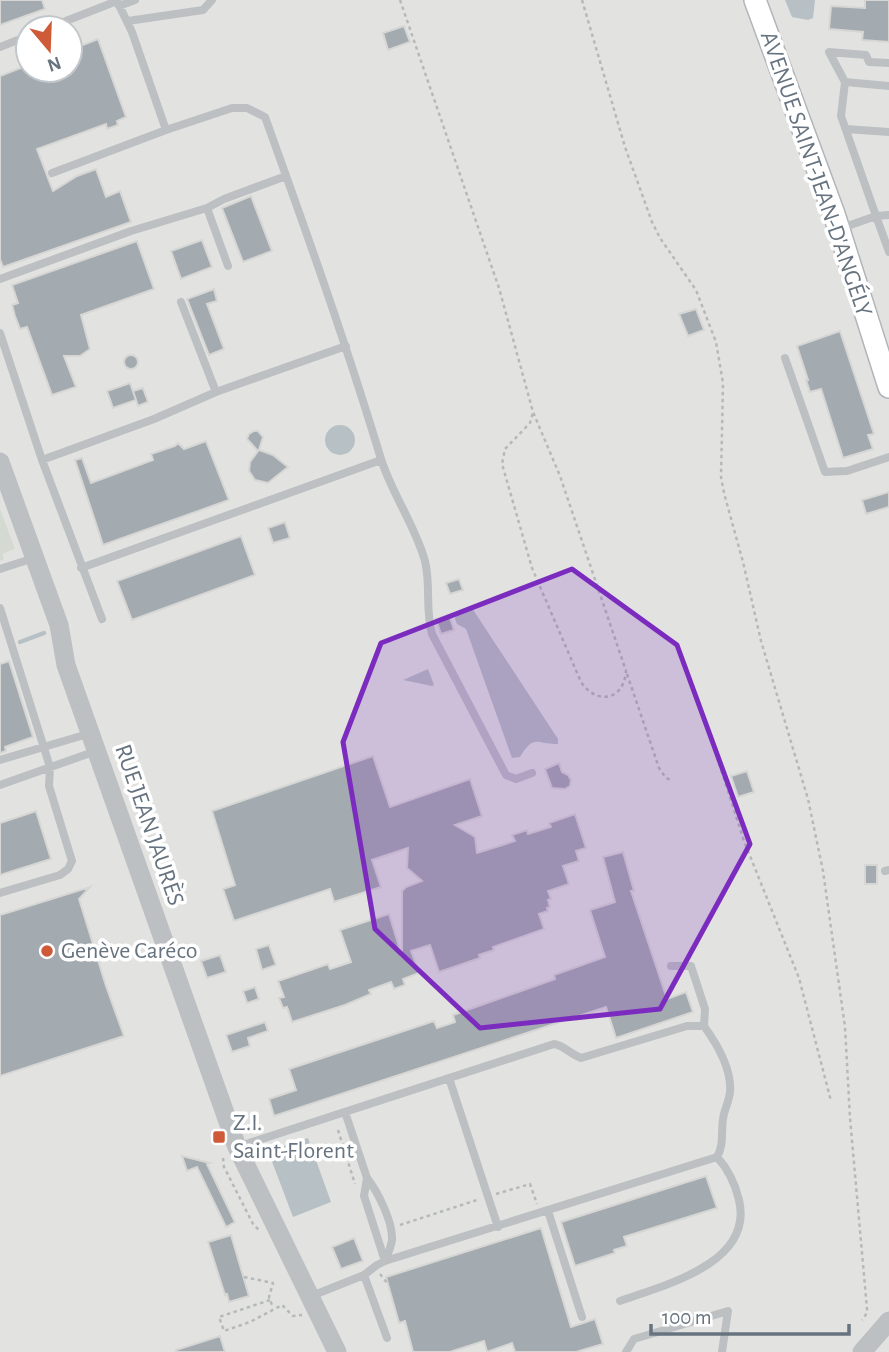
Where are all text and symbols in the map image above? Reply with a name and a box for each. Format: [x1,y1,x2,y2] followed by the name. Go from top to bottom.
[14,14,84,84] north arrow
[756,28,878,320] street label: AVENUE SAINT-JEAN-D'ANGÉLY
[45,53,63,75] text: N
[110,741,190,909] street label: RUE JEAN JAURÈS
[61,939,197,963] place label: Genève Caréco
[39,943,55,959] marker: Genève Caréco
[233,1111,354,1163] place label: Z.I. Saint-Florent
[211,1129,227,1145] marker: Z.I. Saint-Florent
[651,1292,849,1336] scale bar
[662,1307,712,1328] text: 100 m

